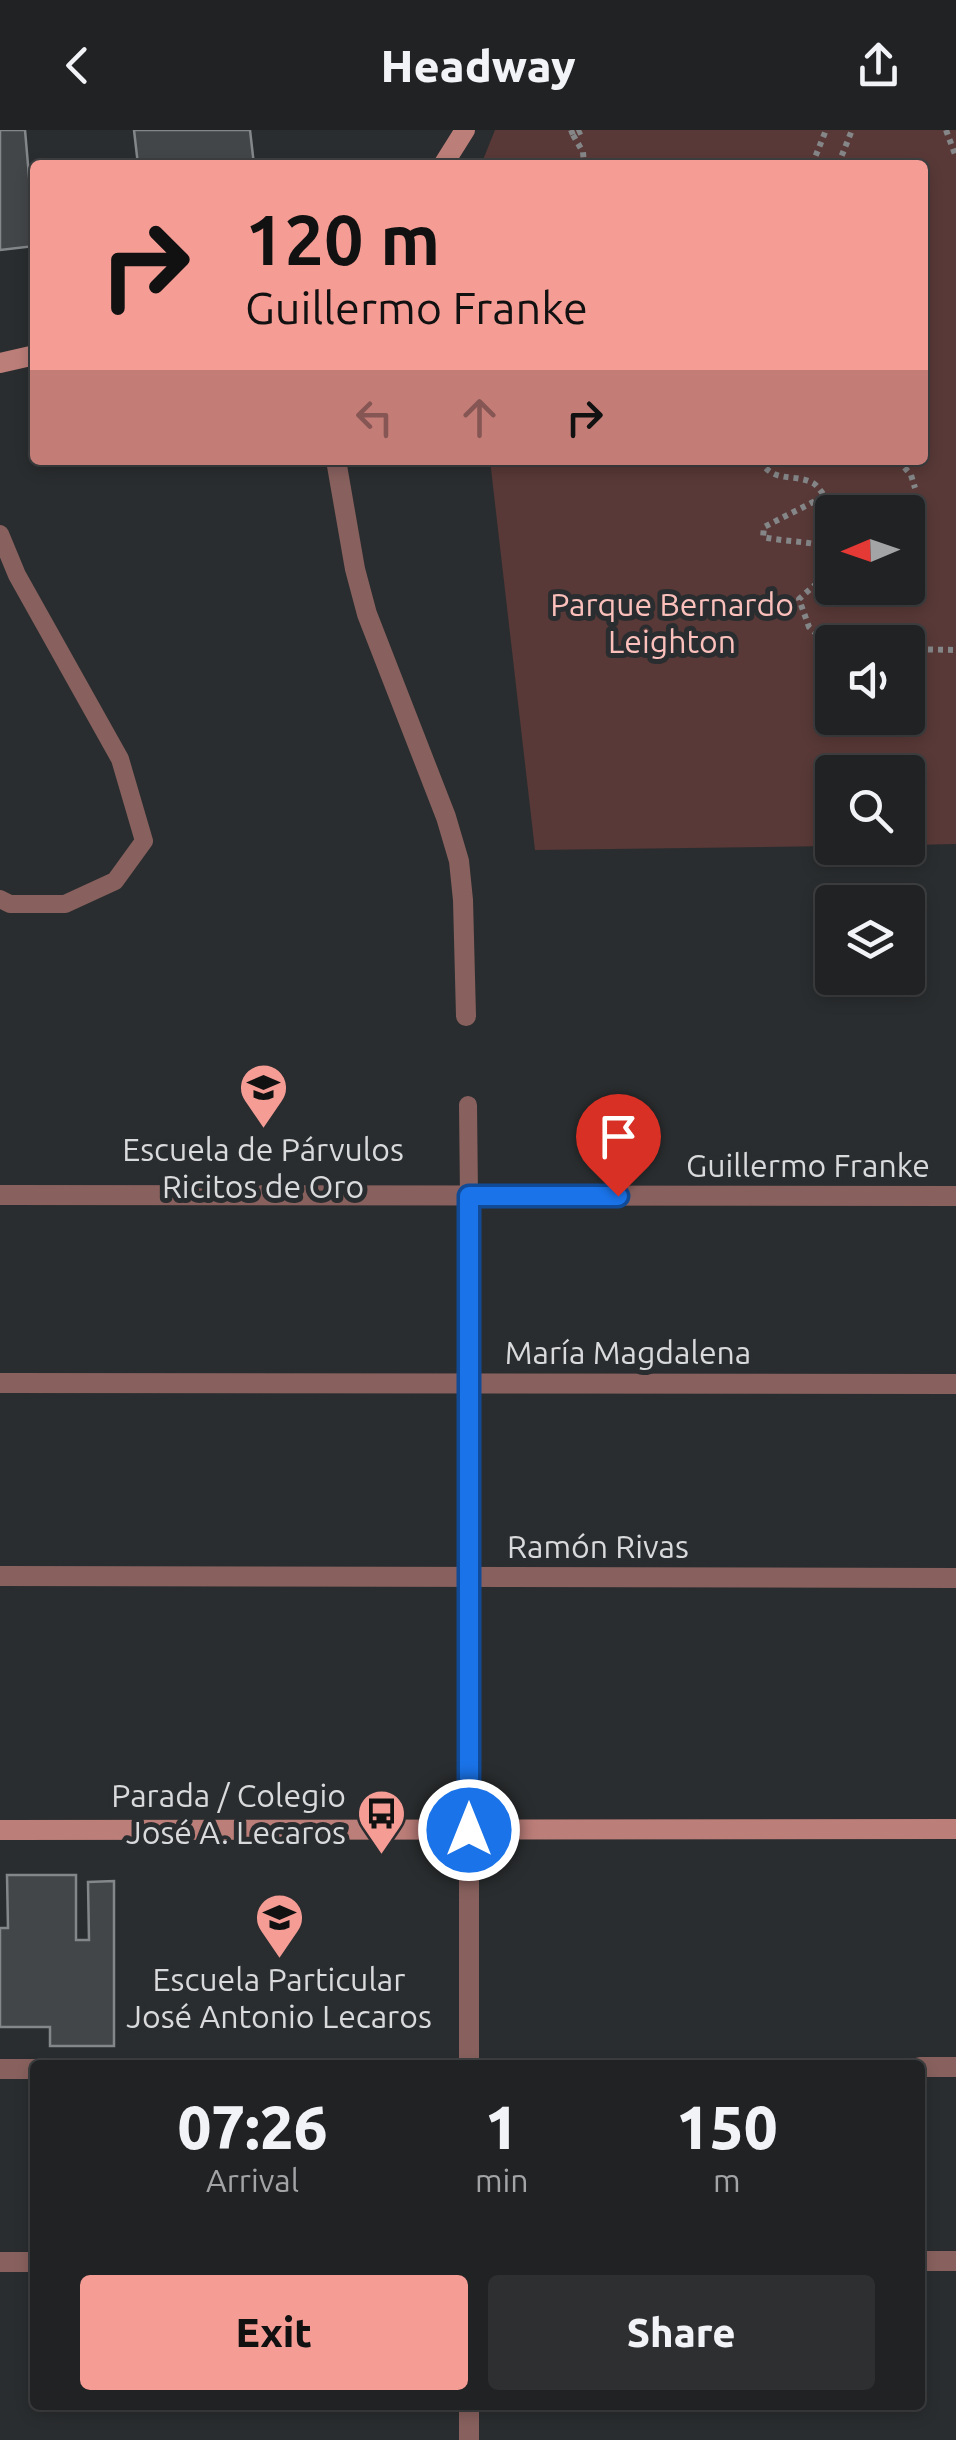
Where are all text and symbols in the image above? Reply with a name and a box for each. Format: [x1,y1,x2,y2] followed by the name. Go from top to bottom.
[50,38,105,93] icon: back
[851,38,906,93] icon: share
[380,40,576,91] text: Headway
[80,200,210,330] icon: right
[245,200,440,278] text: 120 m
[245,282,588,333] text: Guillermo Franke
[347,390,402,445] icon: left
[452,390,507,445] icon: ahead
[557,390,612,445] icon: right
[815,495,925,605] north arrow
[815,495,925,995] map controls
[550,586,794,659] park label: Parque Bernardo Leighton
[815,625,925,735] button: sound
[815,755,925,865] button: search
[815,885,925,995] button: layers
[237,1062,289,1130] school or university icon: Escuela de Párvulos Ricitos de Oro
[576,1094,661,1197] pin
[591,1109,646,1164] icon: arrive
[122,1131,404,1204] place label: Escuela de Párvulos Ricitos de Oro
[686,1147,930,1183] street label: Guillermo Franke
[505,1334,751,1370] street label: María Magdalena
[507,1528,689,1564] street label: Ramón Rivas
[111,1777,346,1850] place label: Parada / Colegio José A. Lecaros
[417,1778,521,1882] position arrow
[355,1788,407,1856] bus stop icon: Parada / Colegio José A. Lecaros
[253,1892,305,1960] school or university icon: Escuela Particular José Antonio Lecaros
[126,1961,432,2034] place label: Escuela Particular José Antonio Lecaros
[177,2093,328,2160] text: 07:26
[485,2093,519,2160] text: 1
[676,2093,778,2160] text: 150
[206,2162,299,2198] text: Arrival
[475,2162,529,2198] text: min
[713,2162,741,2198] text: m
[80,2275,468,2390] button: Exit
[488,2275,875,2390] button: Share

